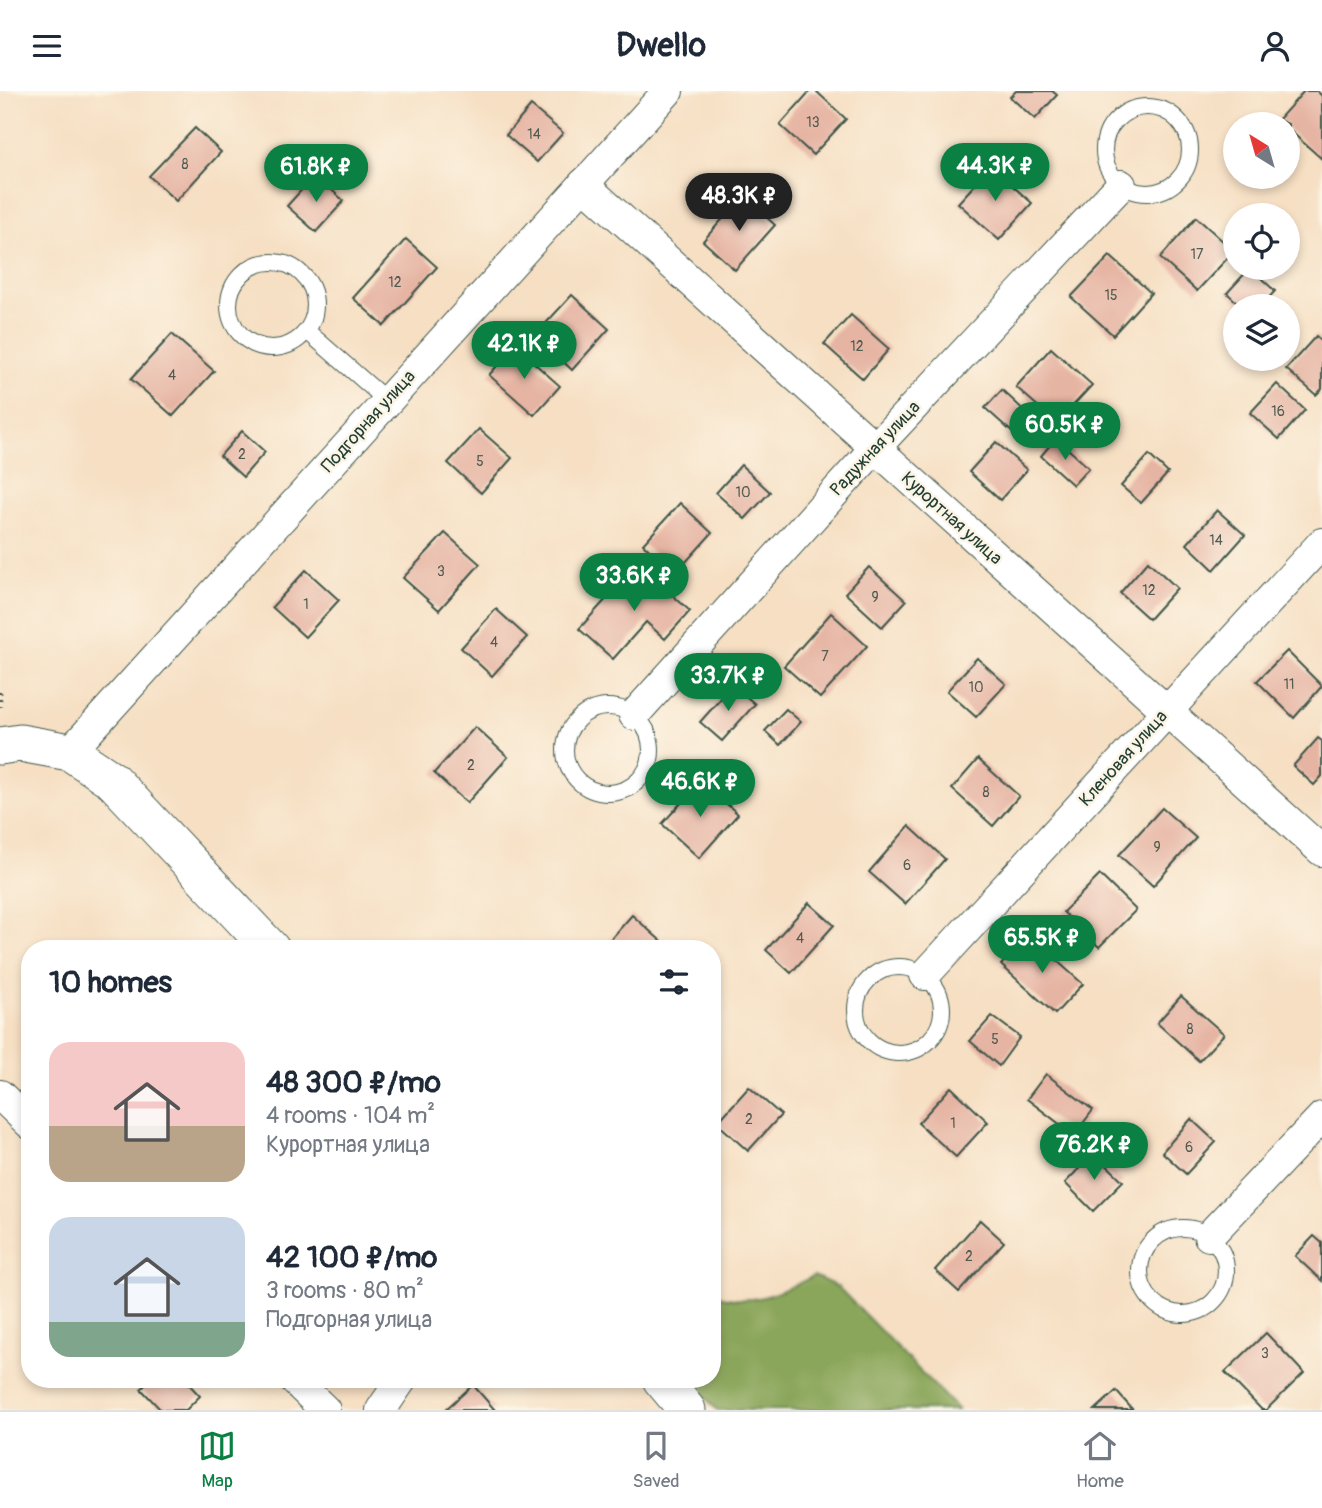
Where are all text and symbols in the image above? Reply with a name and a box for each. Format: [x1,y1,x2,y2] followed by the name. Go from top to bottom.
[616,26,706,66] text: Dwello
[28,27,66,65] icon: menu
[1256,27,1294,65] icon: person
[1223,112,1300,189] north arrow
[1223,112,1300,371] map controls
[806,114,820,131] house number: 13
[527,126,541,143] house number: 14
[930,143,1060,203] pin: 44.3K ₽
[251,145,381,204] pin: 61.8K ₽
[956,151,1034,180] text: 44.3K ₽
[280,152,352,181] text: 61.8K ₽
[181,156,189,173] house number: 8
[674,173,804,233] pin: 48.3K ₽
[701,181,777,210] text: 48.3K ₽
[1223,203,1300,280] button: locate
[1191,246,1204,263] house number: 17
[388,274,402,291] house number: 12
[1104,287,1118,304] house number: 15
[1223,294,1300,371] button: layers
[459,321,589,381] pin: 42.1K ₽
[488,329,560,358] text: 42.1K ₽
[850,338,864,355] house number: 12
[316,365,420,477] street label: Подгорная улица
[168,367,176,384] house number: 4
[825,396,925,501] street label: Радужная улица
[1000,403,1130,462] pin: 60.5K ₽
[1271,403,1285,420] house number: 16
[1025,410,1105,439] text: 60.5K ₽
[238,446,246,463] house number: 2
[476,453,484,470] house number: 5
[896,467,1007,570] street label: Курортная улица
[735,484,751,501] house number: 10
[1209,532,1223,549] house number: 14
[569,553,699,613] pin: 33.6K ₽
[596,561,672,590] text: 33.6K ₽
[437,563,445,580] house number: 3
[1142,582,1156,599] house number: 12
[871,589,879,606] house number: 9
[303,596,309,613] house number: 1
[490,634,498,651] house number: 4
[821,648,829,665] house number: 7
[663,653,793,713] pin: 33.7K ₽
[690,661,766,690] text: 33.7K ₽
[1284,676,1294,693] house number: 11
[968,679,984,696] house number: 10
[1074,705,1173,811] street label: Кленовая улица
[467,757,475,774] house number: 2
[635,759,765,819] pin: 46.6K ₽
[661,767,739,796] text: 46.6K ₽
[982,784,990,801] house number: 8
[1153,839,1161,856] house number: 9
[903,857,911,874] house number: 6
[977,915,1107,975] pin: 65.5K ₽
[1004,923,1080,952] text: 65.5K ₽
[796,930,804,947] house number: 4
[655,963,693,1001] icon: filters
[49,964,172,1001] text: 10 homes
[1186,1021,1194,1038] house number: 8
[991,1031,999,1048] house number: 5
[266,1064,441,1101] text: 48 300 ₽/mo
[105,1070,189,1154] icon: home
[266,1101,435,1130] text: 4 rooms · 104 m²
[745,1111,753,1128] house number: 2
[950,1115,956,1132] house number: 1
[1029,1123,1159,1182] pin: 76.2K ₽
[266,1130,430,1159] text: Курортная улица
[1056,1130,1132,1159] text: 76.2K ₽
[1185,1139,1193,1156] house number: 6
[266,1239,437,1276] text: 42 100 ₽/mo
[105,1245,189,1329] icon: home
[965,1248,973,1265] house number: 2
[266,1276,424,1305] text: 3 rooms · 80 m²
[266,1305,432,1334] text: Подгорная улица
[1261,1345,1269,1362] house number: 3
[198,1427,236,1493] tab: Map
[632,1427,680,1493] tab: Saved
[1076,1427,1124,1493] tab: Home

